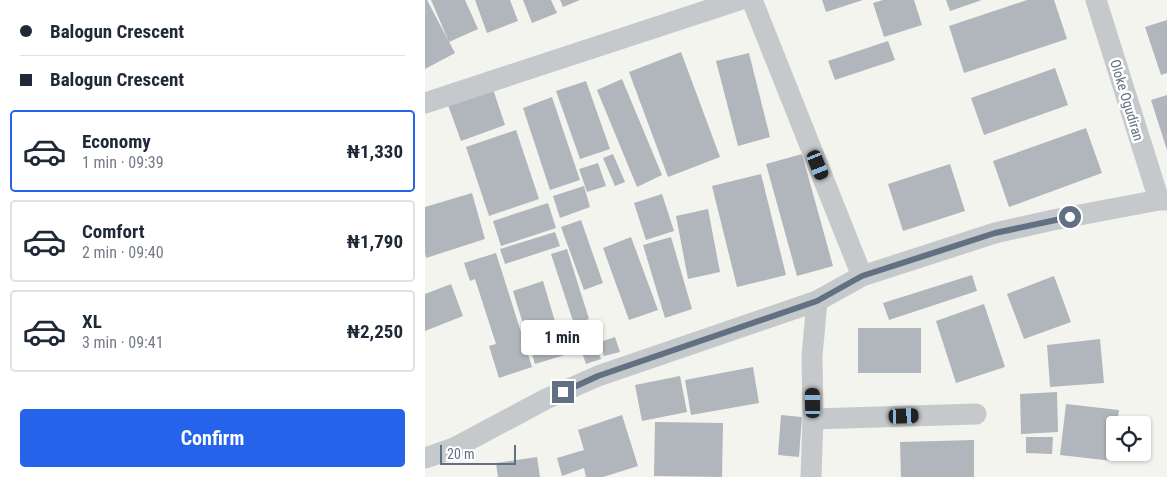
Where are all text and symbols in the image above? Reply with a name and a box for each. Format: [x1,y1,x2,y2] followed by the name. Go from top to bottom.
[50,20,184,43] text: Balogun Crescent
[1107,57,1147,143] street label: Oloke Ogudiran
[50,68,184,91] text: Balogun Crescent
[22,129,67,174] icon: car
[82,130,151,153] text: Economy
[346,140,403,163] text: ₦1,330
[805,148,830,182] car
[82,153,164,172] text: 1 min · 09:39
[1059,206,1081,228] route start
[22,219,67,264] icon: car
[82,220,145,243] text: Comfort
[346,230,403,253] text: ₦1,790
[82,243,164,262] text: 2 min · 09:40
[22,309,67,354] icon: car
[82,310,102,333] text: XL
[346,320,403,343] text: ₦2,250
[522,320,604,354] callout: 1 min
[544,328,580,347] text: 1 min
[82,333,164,352] text: 3 min · 09:41
[552,381,574,403] route end
[805,388,820,418] car
[888,408,919,424] car
[20,409,405,467] button: Confirm
[1106,416,1151,461] map controls
[1106,416,1151,461] button: locate
[440,442,516,465] scale bar
[447,446,475,462] text: 20 m

